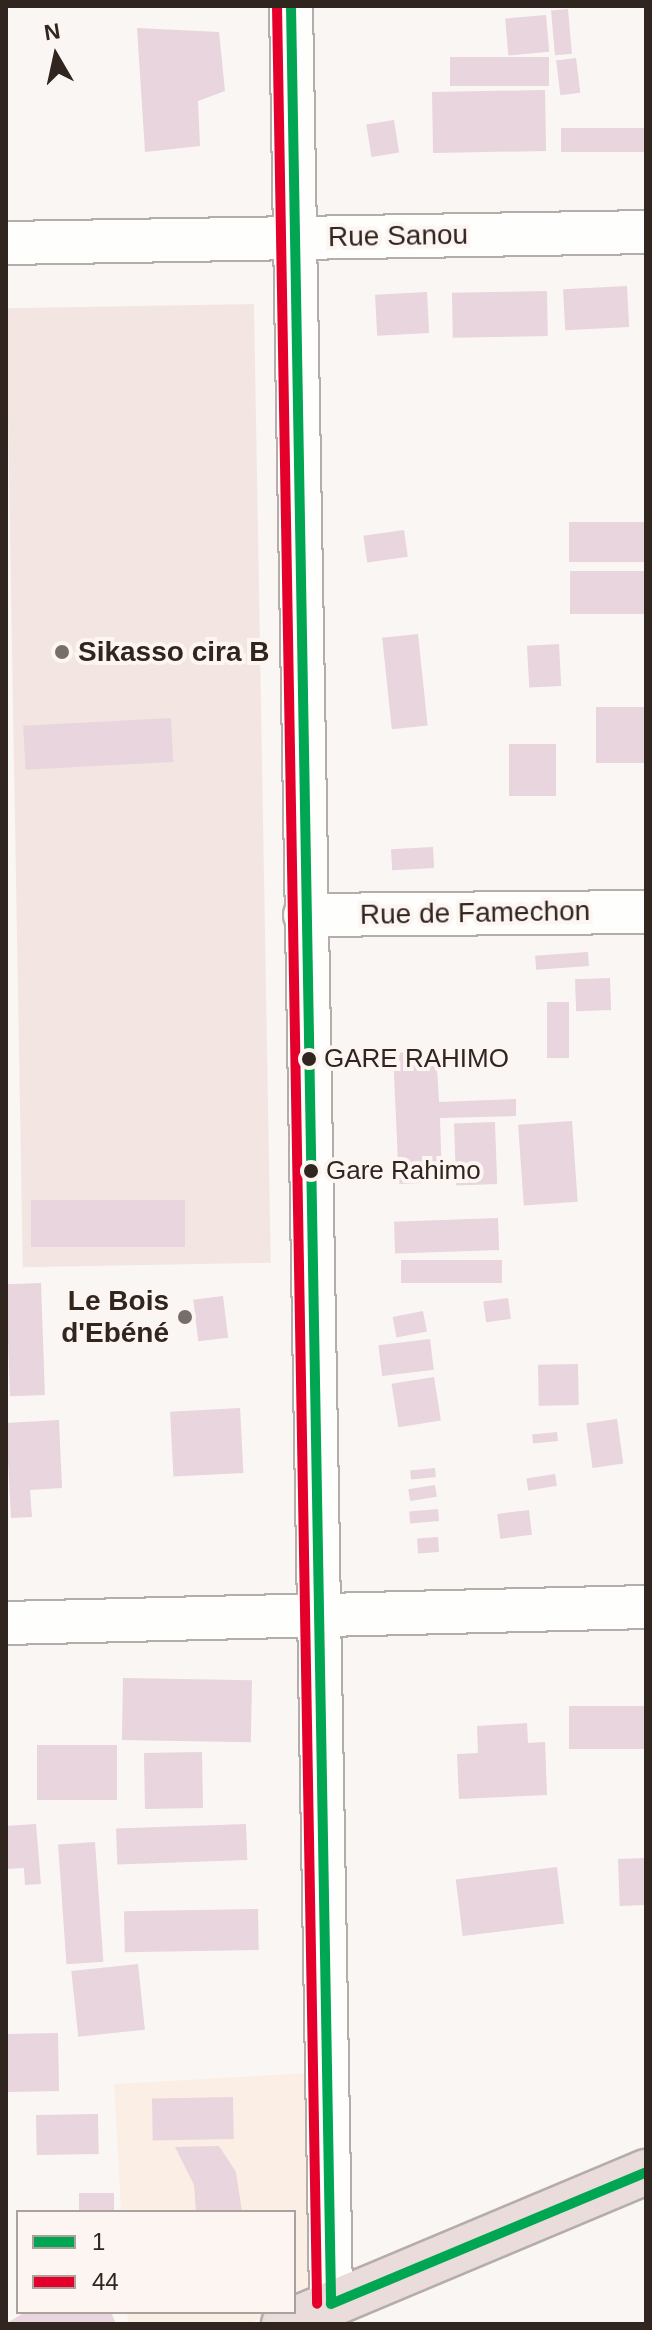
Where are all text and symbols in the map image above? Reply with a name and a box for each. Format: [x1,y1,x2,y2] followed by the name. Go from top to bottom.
[16,16,96,96] north arrow
[42,18,62,45] text: N
[328,218,468,254] street label: Rue Sanou
[78,635,269,669] place label: Sikasso cira B
[53,643,71,661] marker: Sikasso cira B
[360,894,590,932] street label: Rue de Famechon
[324,1043,509,1075] place label: GARE RAHIMO
[301,1051,317,1067] marker: GARE RAHIMO
[326,1155,481,1187] place label: Gare Rahimo
[303,1163,319,1179] marker: Gare Rahimo
[61,1284,169,1350] place label: Le Bois d'Ebéné
[176,1308,194,1326] marker: Le Bois d'Ebéné
[16,2210,296,2314] legend
[92,2228,105,2255] text: 1
[92,2268,119,2295] text: 44

